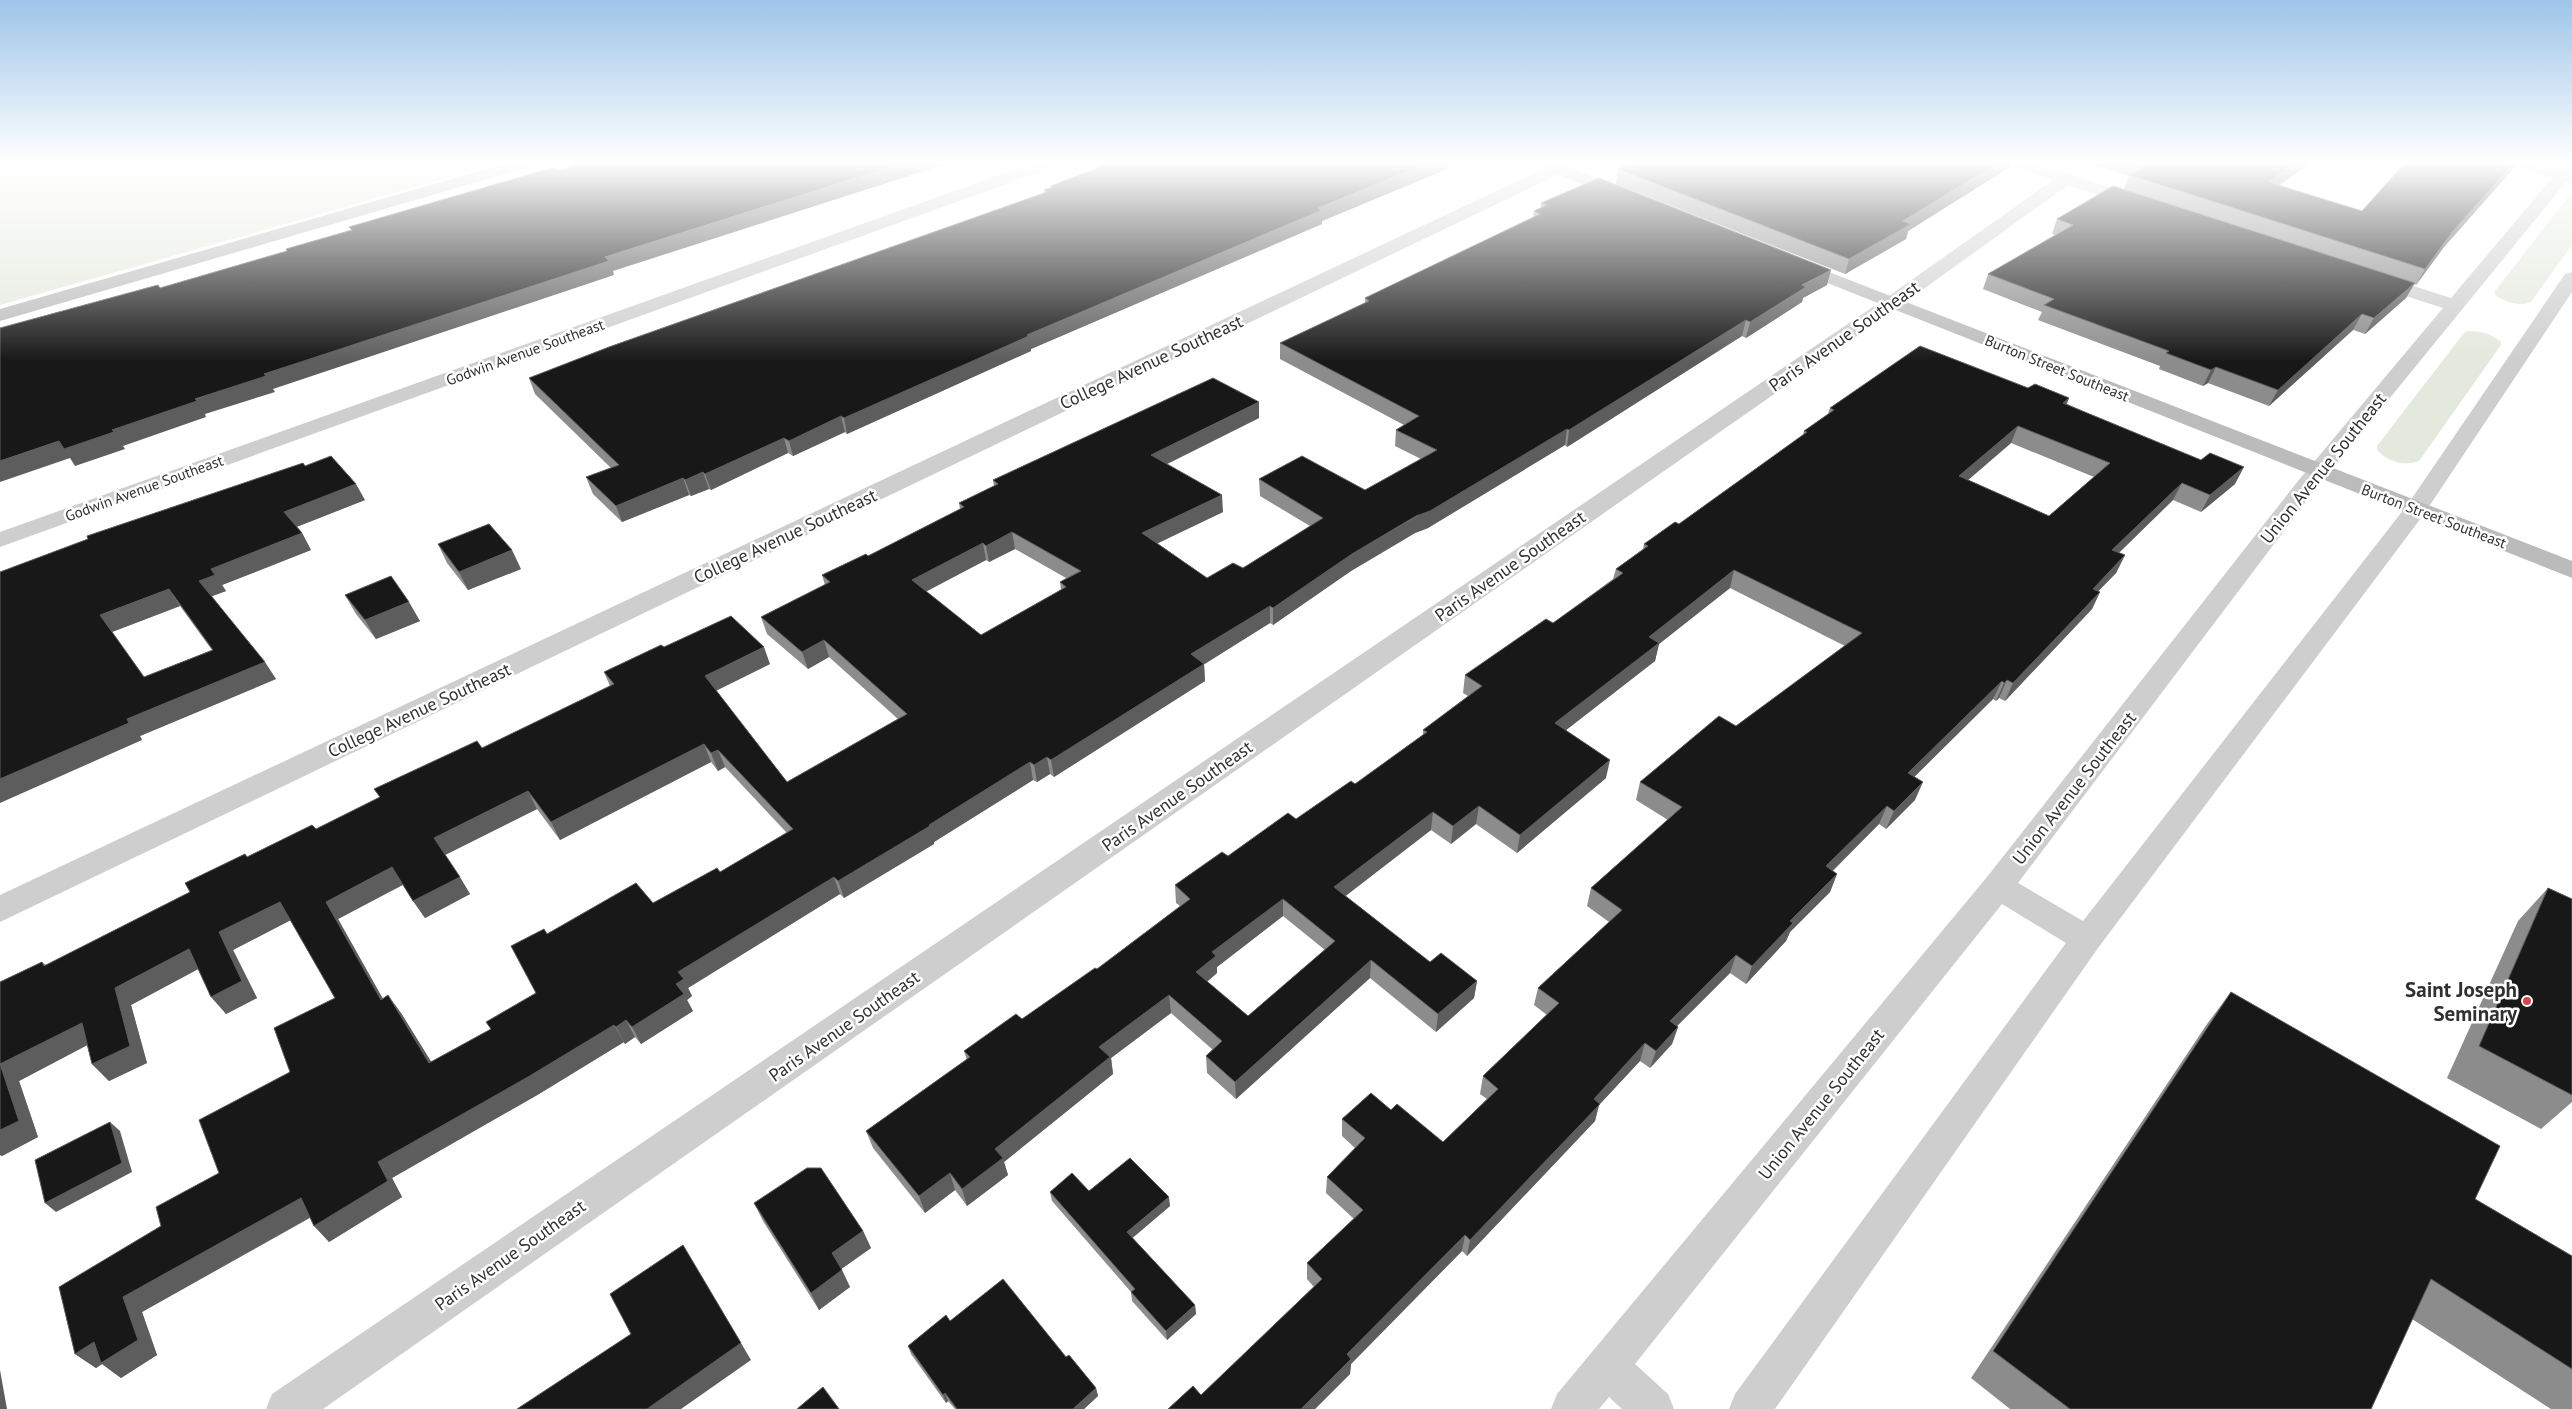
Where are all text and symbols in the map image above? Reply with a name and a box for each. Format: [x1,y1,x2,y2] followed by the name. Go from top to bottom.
[1764,275,1924,397] street label: Paris Avenue Southeast
[1056,309,1246,415] street label: College Avenue Southeast
[443,315,607,389] street label: Godwin Avenue Southeast
[1982,330,2132,406] street label: Burton Street Southeast
[2255,388,2391,548] street label: Union Avenue Southeast
[62,451,226,525] street label: Godwin Avenue Southeast
[2359,480,2509,552] street label: Burton Street Southeast
[690,483,880,589] street label: College Avenue Southeast
[1430,505,1590,627] street label: Paris Avenue Southeast
[324,657,514,763] street label: College Avenue Southeast
[2007,707,2141,869] street label: Union Avenue Southeast
[1097,735,1257,857] street label: Paris Avenue Southeast
[764,965,924,1087] street label: Paris Avenue Southeast
[2405,976,2518,1027] place label: Saint Joseph Seminary
[2521,995,2533,1007] marker: Saint Joseph Seminary
[1753,1024,1889,1184] street label: Union Avenue Southeast
[430,1194,590,1316] street label: Paris Avenue Southeast

